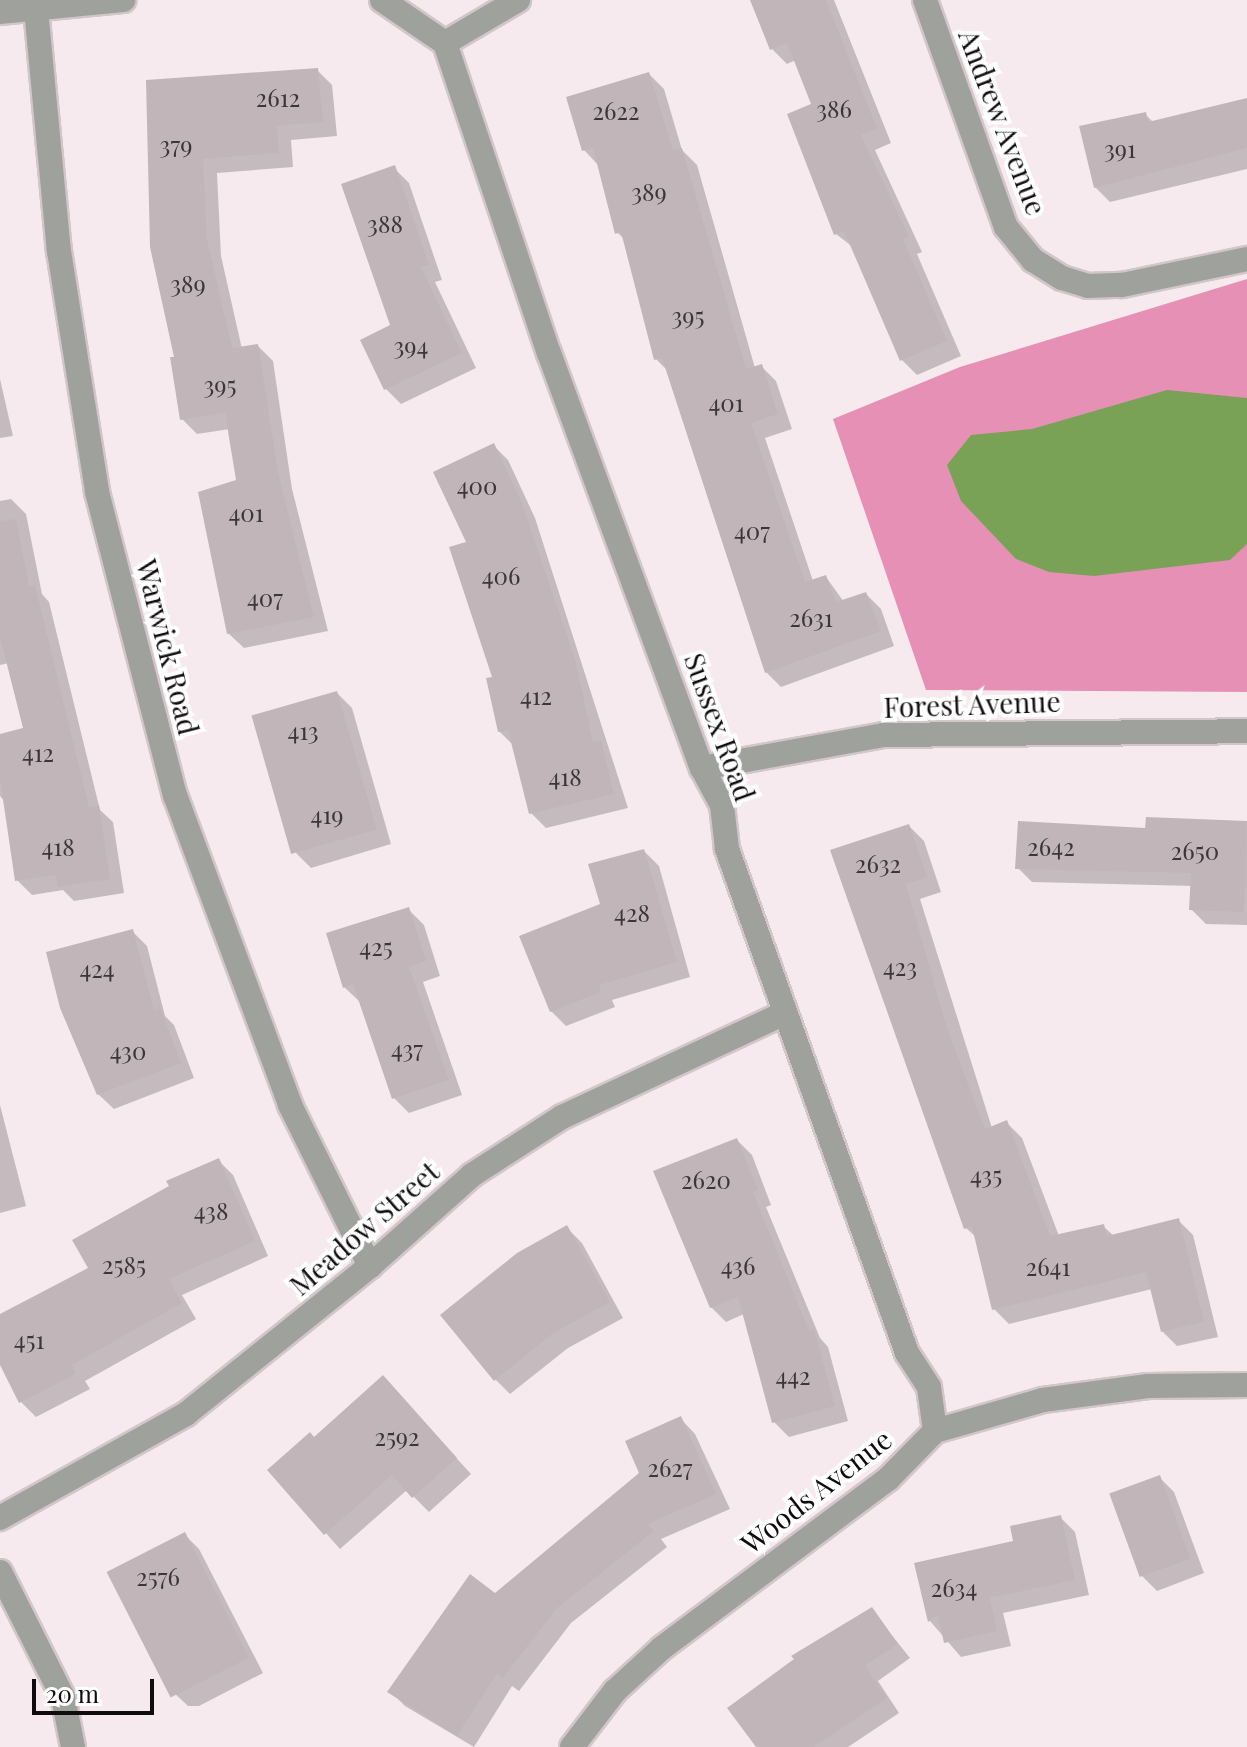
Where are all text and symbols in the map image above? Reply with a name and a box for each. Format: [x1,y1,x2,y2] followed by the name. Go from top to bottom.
[952,24,1054,220] street label: Andrew Avenue
[256,84,300,112] house number: 2612
[816,95,852,123] house number: 386
[593,97,639,125] house number: 2622
[160,131,192,159] house number: 379
[1104,135,1136,163] house number: 391
[631,178,667,206] house number: 389
[367,210,403,238] house number: 388
[170,270,206,298] house number: 389
[672,302,704,330] house number: 395
[394,332,428,360] house number: 394
[204,371,236,399] house number: 395
[708,389,744,417] house number: 401
[457,472,497,500] house number: 400
[228,499,264,527] house number: 401
[734,517,770,545] house number: 407
[130,556,206,738] street label: Warwick Road
[482,562,520,590] house number: 406
[247,584,283,612] house number: 407
[789,604,833,632] house number: 2631
[678,648,762,806] street label: Sussex Road
[520,682,552,710] house number: 412
[882,684,1062,724] street label: Forest Avenue
[287,717,319,745] house number: 413
[22,739,54,767] house number: 412
[548,763,582,791] house number: 418
[311,801,343,829] house number: 419
[41,833,75,861] house number: 418
[1027,833,1075,861] house number: 2642
[1171,837,1219,865] house number: 2650
[855,850,901,878] house number: 2632
[614,899,650,927] house number: 428
[359,933,393,961] house number: 425
[883,953,917,981] house number: 423
[79,955,115,983] house number: 424
[391,1035,423,1063] house number: 437
[110,1037,146,1065] house number: 430
[282,1154,446,1302] street label: Meadow Street
[970,1161,1002,1189] house number: 435
[681,1166,731,1194] house number: 2620
[194,1197,228,1225] house number: 438
[102,1251,146,1279] house number: 2585
[721,1252,755,1280] house number: 436
[1026,1253,1070,1281] house number: 2641
[14,1326,44,1354] house number: 451
[775,1362,811,1390] house number: 442
[734,1422,898,1560] street label: Woods Avenue
[374,1423,420,1451] house number: 2592
[647,1454,693,1482] house number: 2627
[136,1563,180,1591] house number: 2576
[931,1574,977,1602] house number: 2634
[36,1663,158,1713] scale bar
[46,1677,99,1709] text: 20 m

